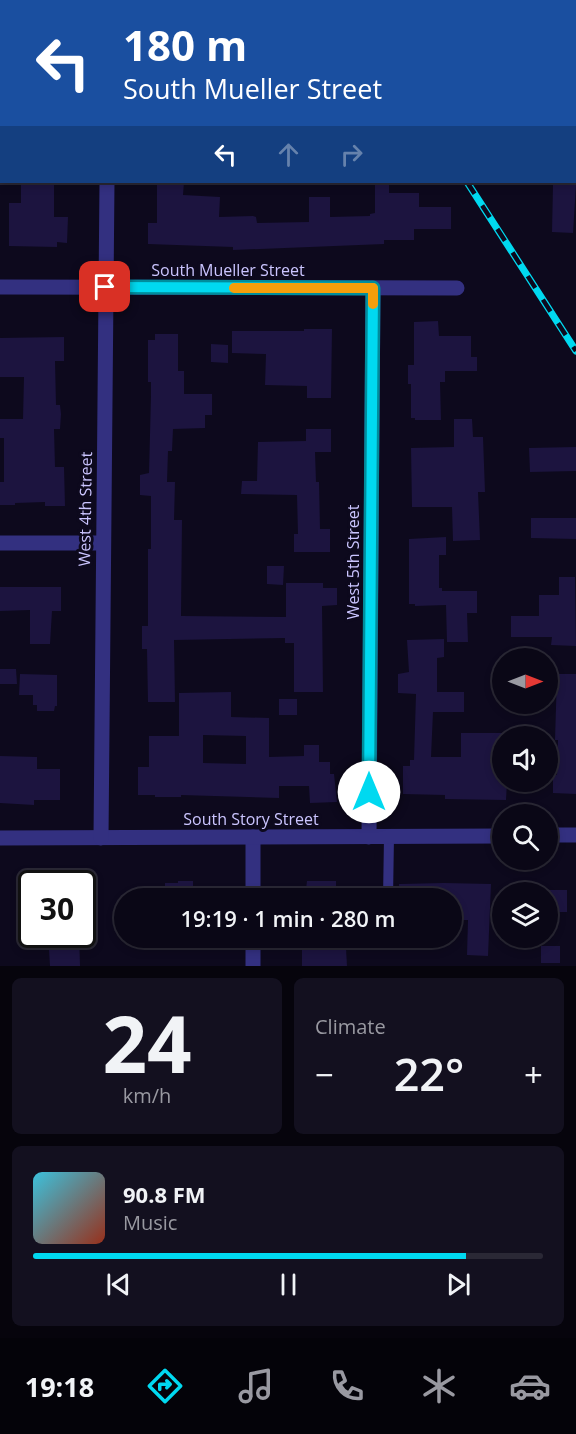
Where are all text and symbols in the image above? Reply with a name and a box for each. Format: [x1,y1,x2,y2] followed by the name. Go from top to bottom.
[123,16,247,73] text: 180 m
[24,24,102,102] icon: left
[123,70,382,107] text: South Mueller Street
[209,138,242,171] icon: left
[272,138,305,171] icon: ahead
[335,138,368,171] icon: right
[151,259,305,281] street label: South Mueller Street
[79,261,130,312] pin
[88,270,121,303] icon: arrive
[73,451,97,567] street label: West 4th Street
[342,504,364,619] street label: West 5th Street
[492,648,558,714] north arrow
[492,648,558,948] map controls
[492,726,558,792] button: sound
[337,760,401,824] position arrow
[492,804,558,870] button: search
[183,808,319,830] street label: South Story Street
[18,870,96,948] speed limit sign: 30
[492,882,558,948] button: layers
[180,903,396,933] text: 19:19 · 1 min · 280 m
[102,990,192,1096] text: 24
[315,1013,386,1040] text: Climate
[394,1043,464,1104] text: 22°
[315,1052,334,1097] text: −
[524,1052,543,1097] text: +
[123,1082,171,1109] text: km/h
[123,1179,206,1209] text: 90.8 FM
[123,1209,177,1236] text: Music
[102,1268,135,1301] icon: previous
[272,1268,305,1301] icon: pause
[442,1268,475,1301] icon: next
[144,1365,186,1407] icon: directions
[235,1365,277,1407] icon: music
[326,1365,368,1407] icon: phone
[418,1365,460,1407] icon: climate
[509,1365,551,1407] icon: car
[25,1368,94,1405] text: 19:18

